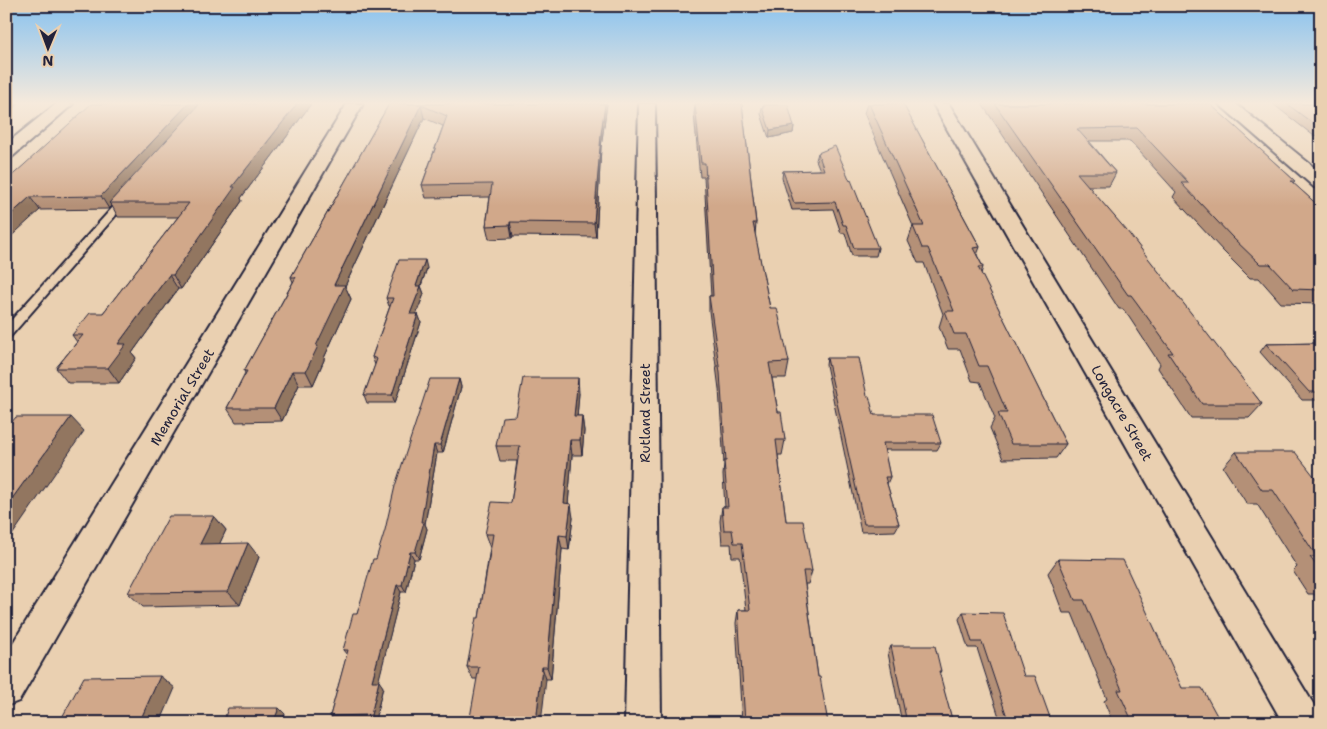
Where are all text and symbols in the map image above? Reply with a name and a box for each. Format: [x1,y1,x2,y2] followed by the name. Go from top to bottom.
[22,22,72,72] north arrow
[42,52,53,70] text: N
[146,345,218,449] street label: Memorial Street
[1087,362,1157,464] street label: Longacre Street
[636,363,654,463] street label: Rutland Street

